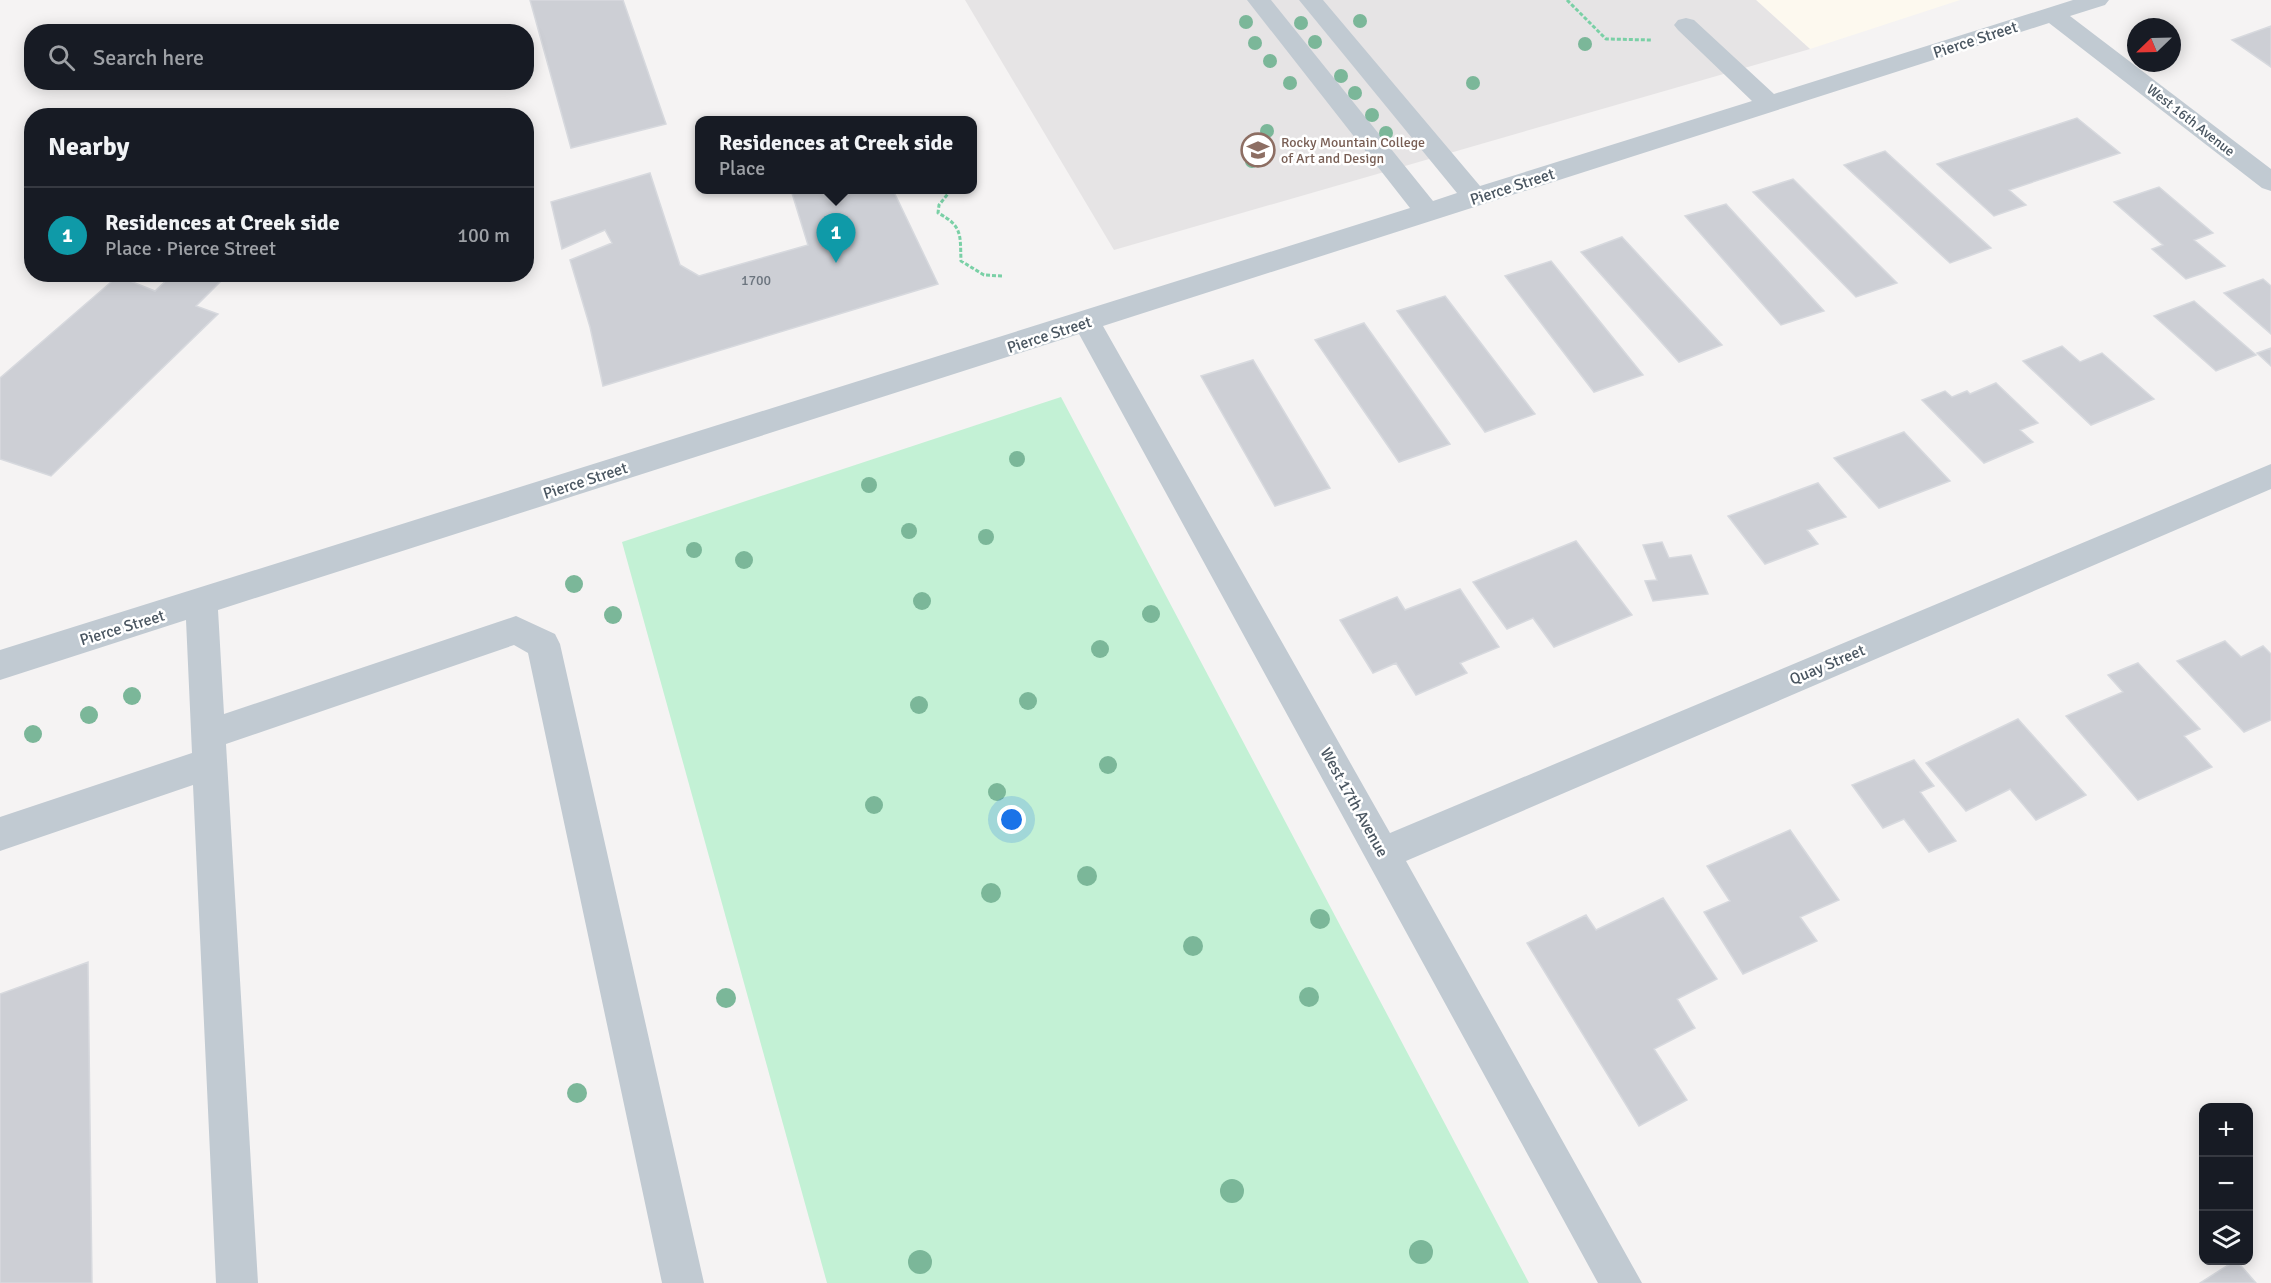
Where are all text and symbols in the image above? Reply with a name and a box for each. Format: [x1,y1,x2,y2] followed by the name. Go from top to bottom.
[1931,17,2020,63] street label: Pierce Street
[2127,18,2181,72] north arrow
[24,24,534,90] search box
[45,41,78,74] icon: search
[93,44,204,71] text: Search here
[2143,81,2238,160] street label: West 16th Avenue
[695,116,977,194] popup
[719,129,953,156] text: Residences at Creek side
[48,131,129,163] text: Nearby
[1240,132,1276,168] school or university icon: Rocky Mountain College of Art and Design
[1281,134,1425,167] place label: Rocky Mountain College of Art and Design
[719,156,765,181] text: Place
[1468,164,1557,210] street label: Pierce Street
[105,209,340,236] text: Residences at Creek side
[816,214,856,263] pin: 1
[62,223,73,248] text: 1
[457,223,510,248] text: 100 m
[105,236,276,261] text: Place · Pierce Street
[741,272,771,289] house number: 1700
[1005,312,1094,358] street label: Pierce Street
[541,458,630,504] street label: Pierce Street
[77,605,168,650] street label: Pierce Street
[1787,640,1868,690] street label: Quay Street
[1316,744,1393,861] street label: West 17th Avenue
[997,805,1026,834] your location
[2199,1103,2253,1265] map controls
[2199,1103,2253,1157] button: +
[2199,1157,2253,1211] button: −
[2199,1211,2253,1265] button: layers

